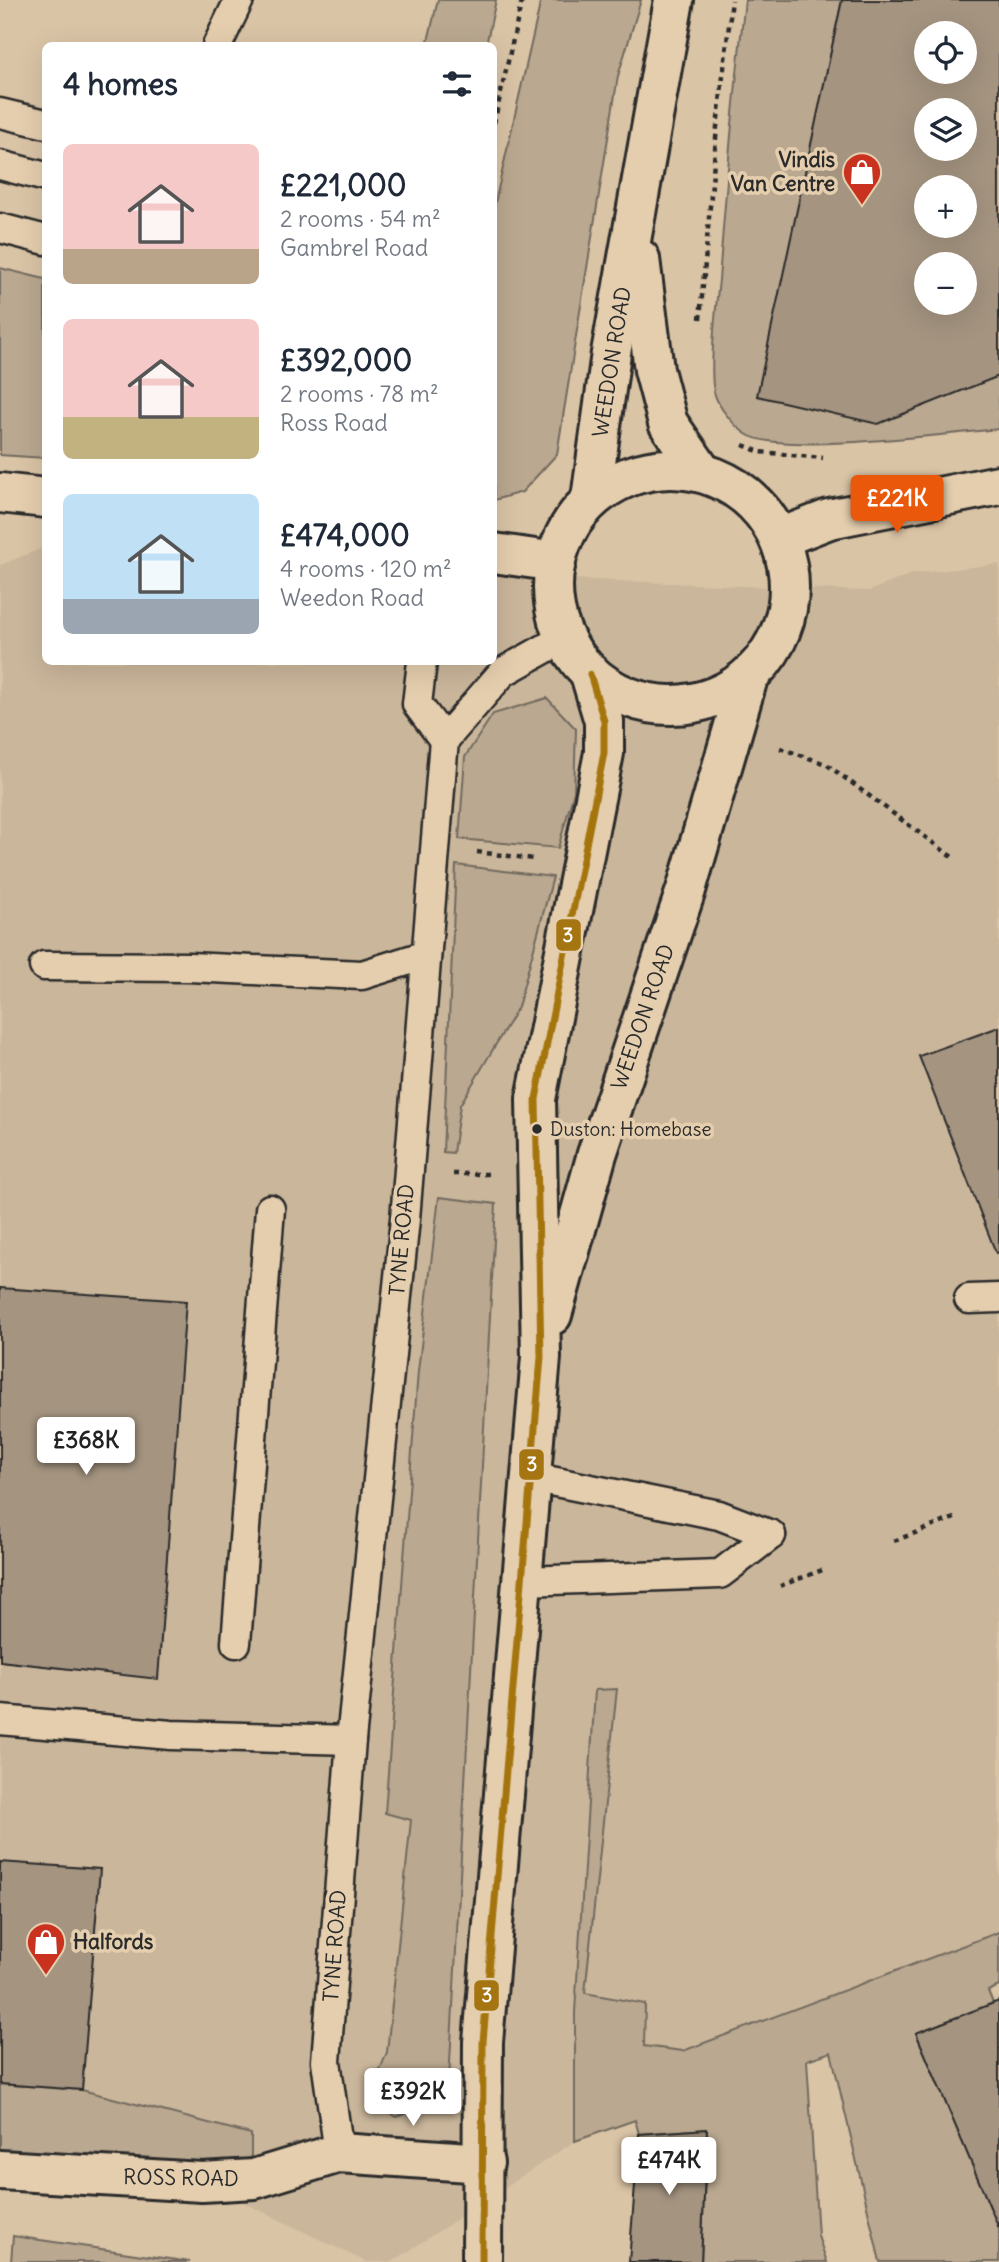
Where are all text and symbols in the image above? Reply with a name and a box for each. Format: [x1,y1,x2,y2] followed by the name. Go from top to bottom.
[914,21,977,315] map controls
[914,21,977,84] button: locate
[63,65,178,103] text: 4 homes
[438,65,476,103] icon: filters
[914,98,977,161] button: layers
[731,146,835,197] place label: Vindis Van Centre
[841,151,883,206] shop icon: Vindis Van Centre
[280,166,406,204] text: £221,000
[119,172,203,256] icon: home
[914,175,977,238] button: +
[280,204,441,233] text: 2 rooms · 54 m²
[280,233,428,262] text: Gambrel Road
[914,252,977,315] button: −
[586,285,637,439] street label: WEEDON ROAD
[280,341,412,379] text: £392,000
[119,347,203,431] icon: home
[280,379,439,408] text: 2 rooms · 78 m²
[280,408,388,437] text: Ross Road
[848,476,946,535] pin: £221K
[867,483,927,512] text: £221K
[280,516,410,554] text: £474,000
[119,522,203,606] icon: home
[280,554,452,583] text: 4 rooms · 120 m²
[280,583,424,612] text: Weedon Road
[555,918,582,952] line badge: 3
[563,923,573,947] text: 3
[605,940,680,1093] street label: WEEDON ROAD
[550,1117,712,1141] place label: Duston: Homebase
[530,1122,544,1136] marker: Duston: Homebase
[383,1183,420,1297] street label: TYNE ROAD
[37,1418,135,1477] pin: £368K
[53,1425,119,1454] text: £368K
[518,1448,545,1481] line badge: 3
[527,1452,537,1476] text: 3
[317,1889,352,2003] street label: TYNE ROAD
[25,1921,67,1976] shop icon: Halfords
[73,1928,154,1955] place label: Halfords
[473,1979,500,2012] line badge: 3
[482,1983,492,2007] text: 3
[364,2068,462,2128] pin: £392K
[380,2076,446,2105] text: £392K
[620,2138,718,2197] pin: £474K
[637,2145,701,2174] text: £474K
[123,2163,239,2192] street label: ROSS ROAD

